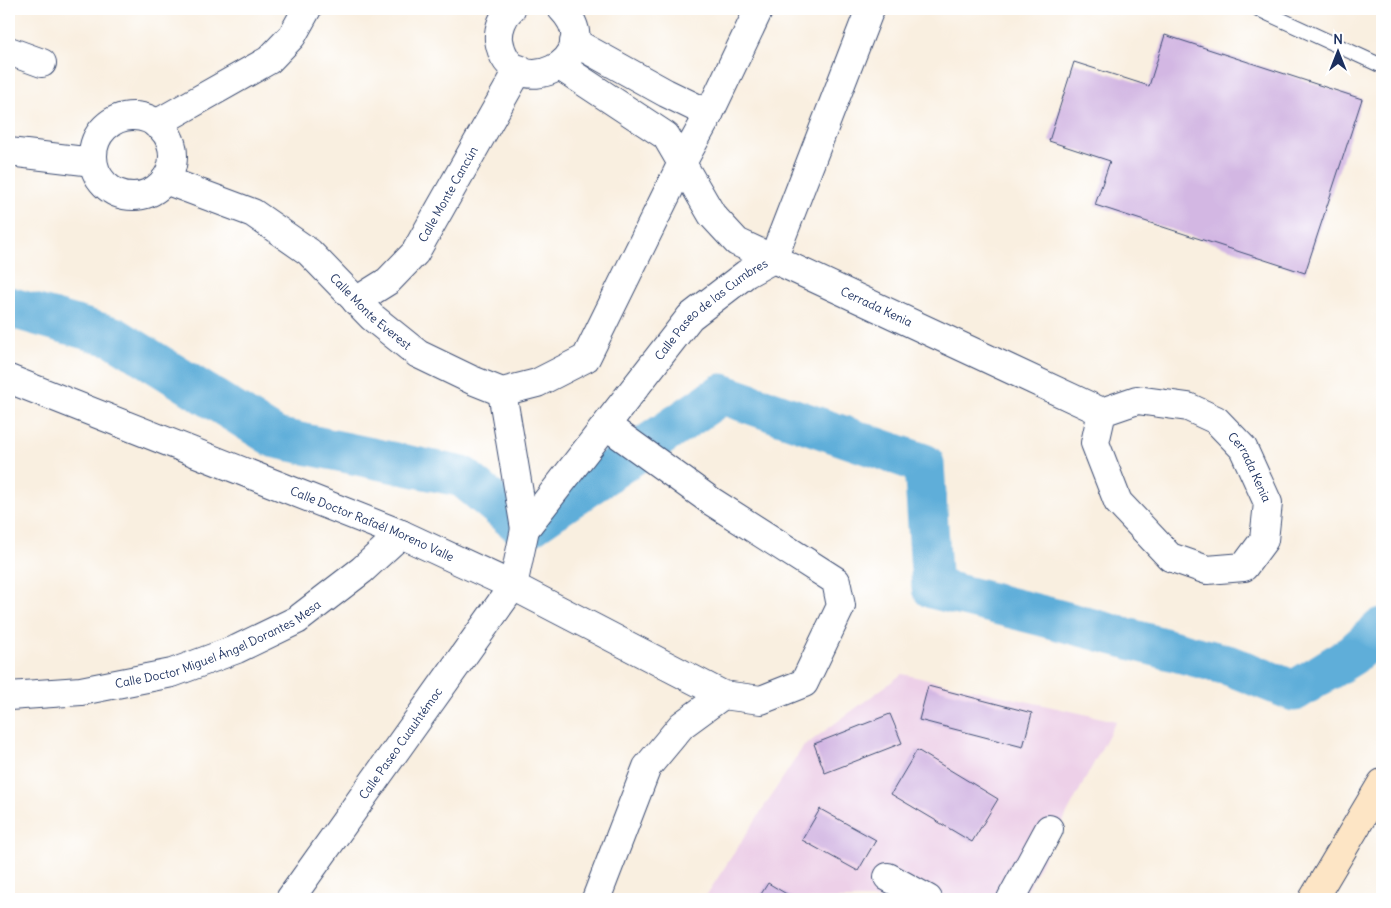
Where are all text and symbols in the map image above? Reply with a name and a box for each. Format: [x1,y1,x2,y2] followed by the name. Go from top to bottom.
[1314,28,1364,78] north arrow
[1333,30,1343,48] text: N
[415,144,481,245] street label: Calle Monte Cancún
[651,255,770,363] street label: Calle Paseo de las Cumbres
[327,270,414,353] street label: Calle Monte Everest
[838,283,915,330] street label: Cerrada Kenia
[1225,429,1275,504] street label: Cerrada Kenia
[288,483,457,565] street label: Calle Doctor Rafaél Moreno Valle
[114,597,324,691] street label: Calle Doctor Miguel Ángel Dorantes Mesa
[355,684,445,802] street label: Calle Paseo Cuauhtémoc

